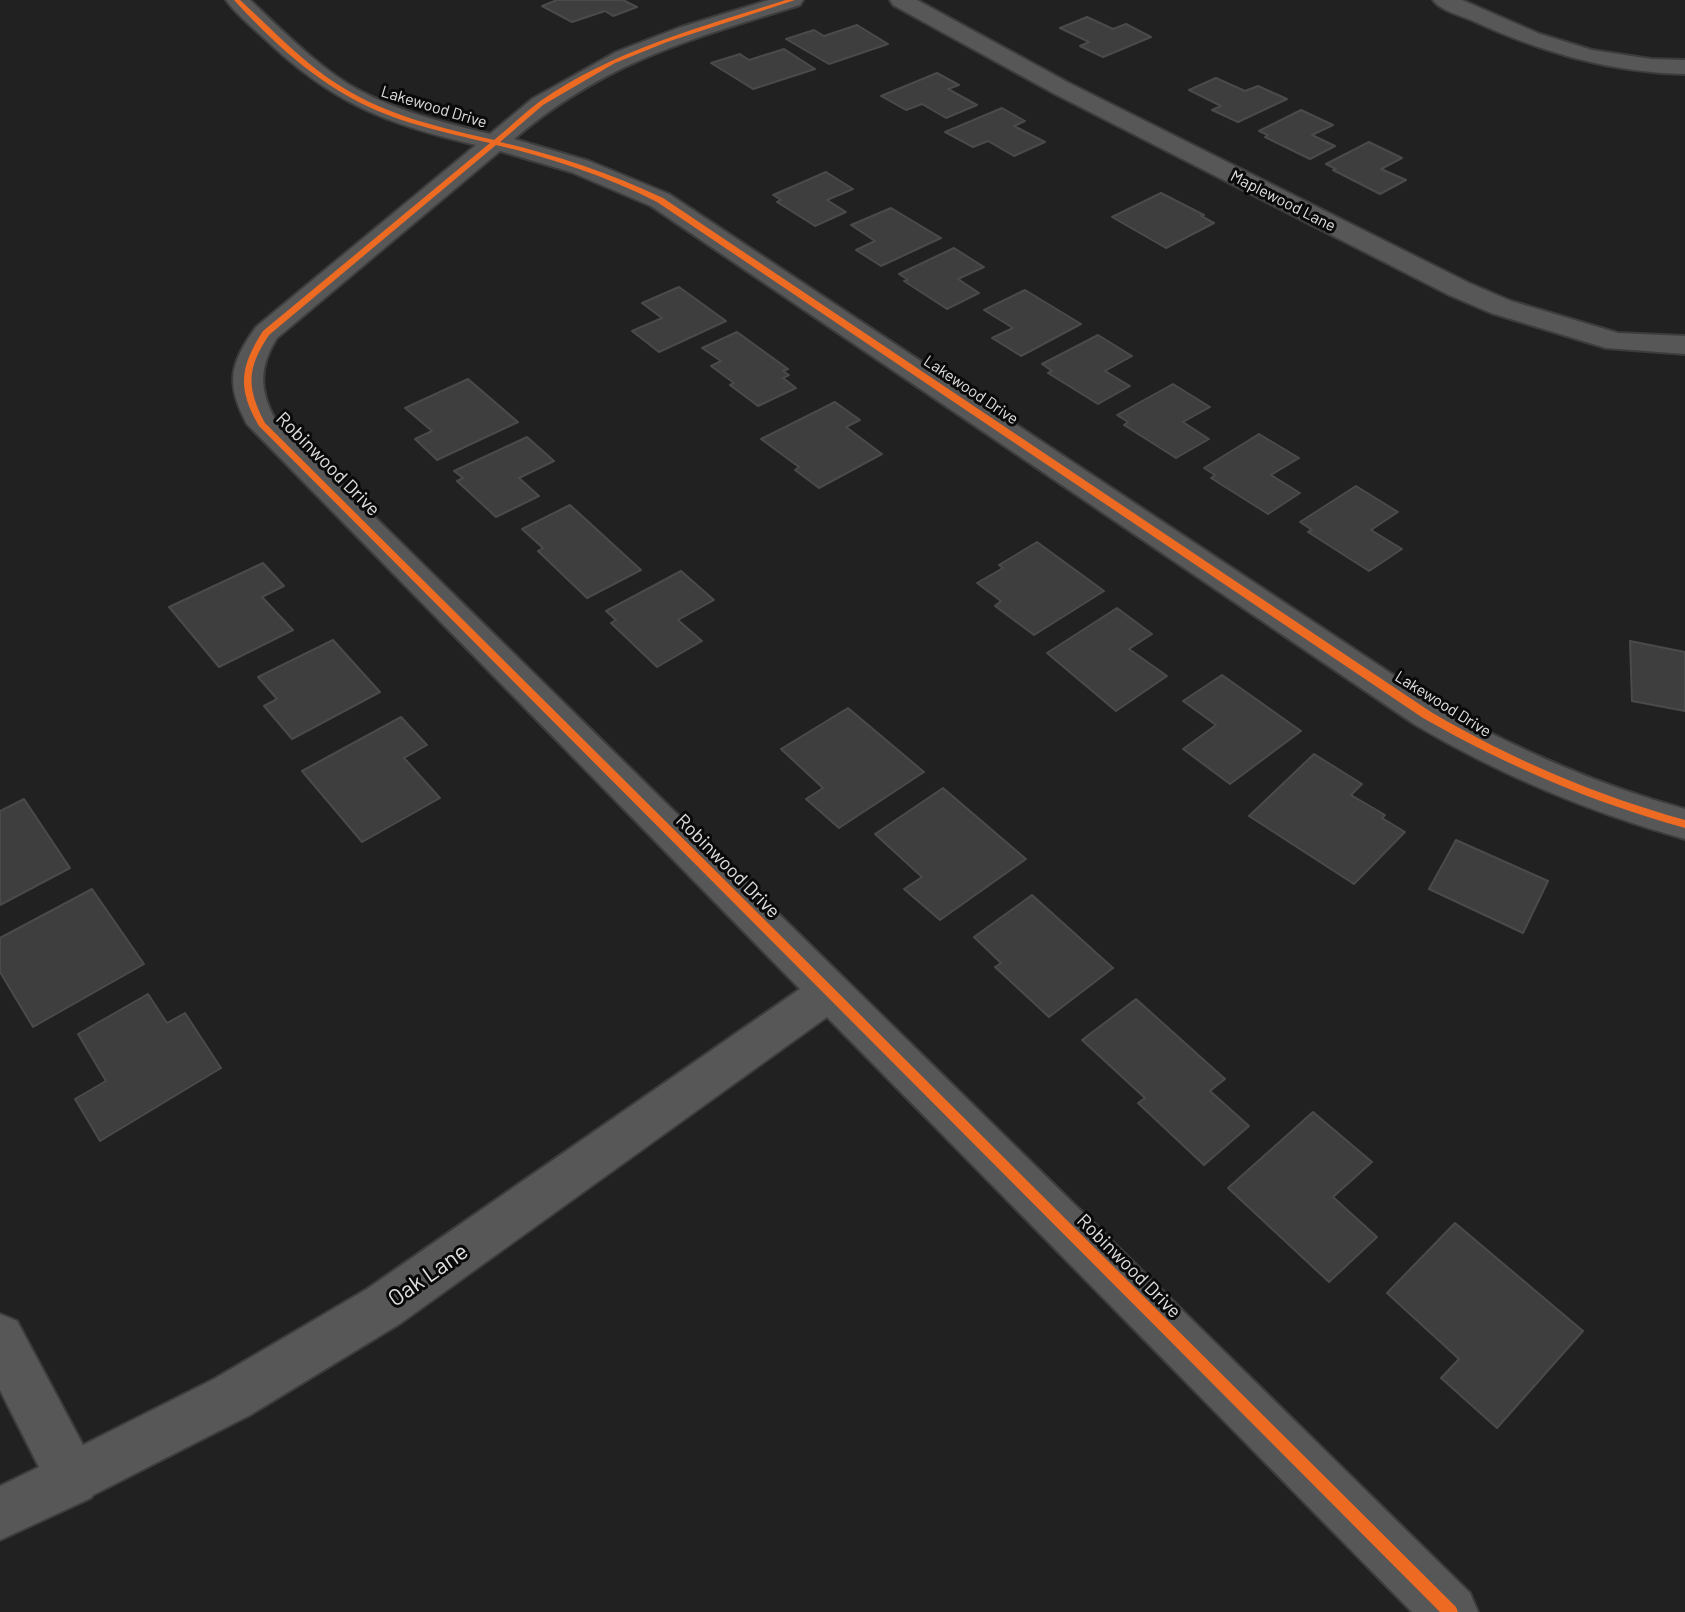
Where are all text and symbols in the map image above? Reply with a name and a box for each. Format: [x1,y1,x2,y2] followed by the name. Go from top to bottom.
[379,82,489,132] street label: Lakewood Drive
[1227,166,1339,236] street label: Maplewood Lane
[920,351,1022,429] street label: Lakewood Drive
[271,407,385,521] street label: Robinwood Drive
[1391,667,1495,741] street label: Lakewood Drive
[671,809,785,923] street label: Robinwood Drive
[1072,1209,1186,1323] street label: Robinwood Drive
[383,1238,473,1312] street label: Oak Lane

